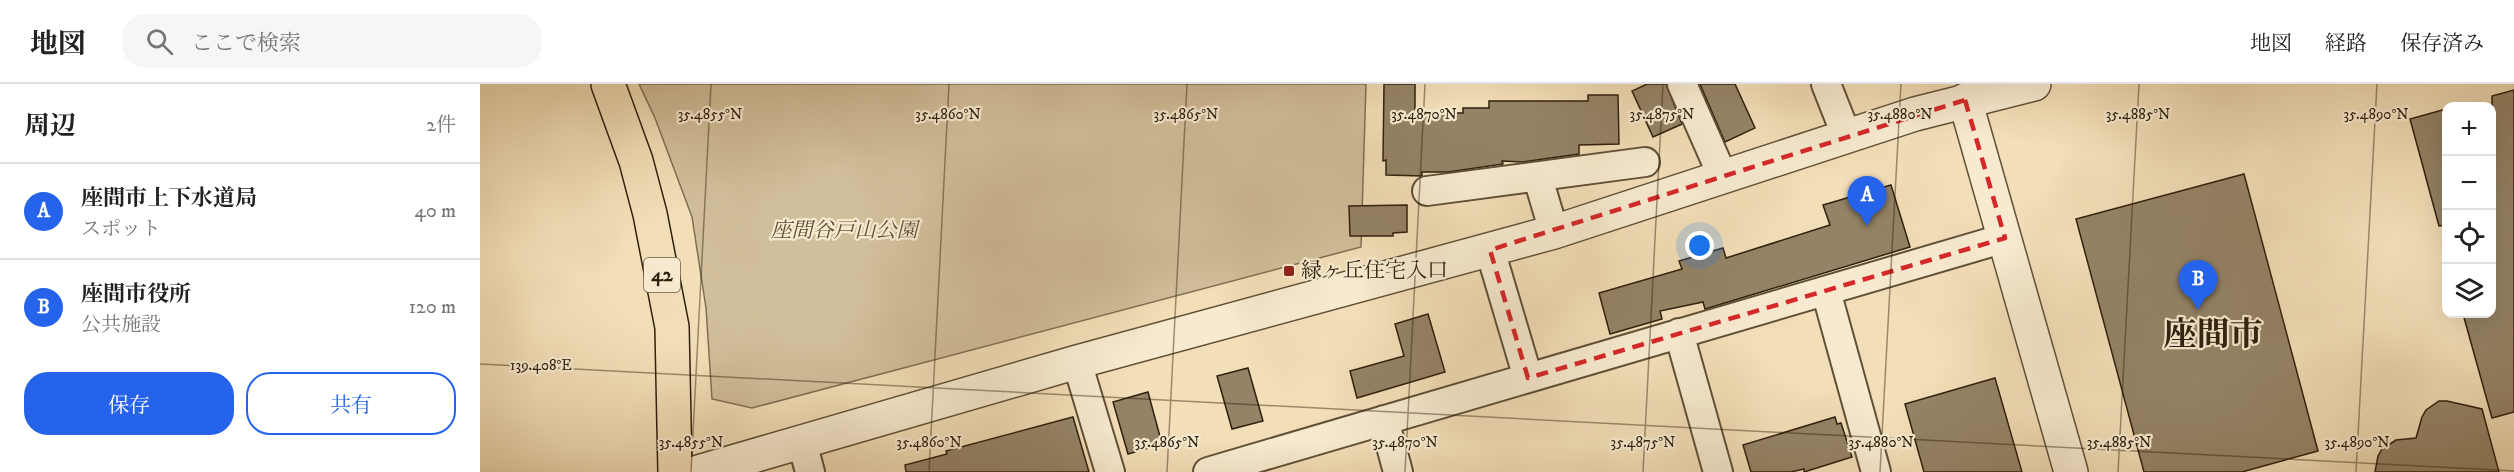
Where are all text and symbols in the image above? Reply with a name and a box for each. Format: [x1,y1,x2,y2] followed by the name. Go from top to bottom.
[122,14,542,68] search box
[143,25,176,58] icon: search
[30,27,86,62] text: 地図
[191,30,301,57] text: ここで検索
[2250,31,2292,57] text: 地図
[2325,31,2367,57] text: 経路
[2400,31,2484,57] text: 保存済み
[2442,102,2496,318] map controls
[2442,102,2496,156] button: +
[678,105,742,124] text: 35.4855°N
[915,105,981,124] text: 35.4860°N
[1154,105,1218,124] text: 35.4865°N
[1391,105,1457,124] text: 35.4870°N
[1630,105,1694,124] text: 35.4875°N
[1867,105,1933,124] text: 35.4880°N
[2106,105,2170,124] text: 35.4885°N
[2343,105,2409,124] text: 35.4890°N
[24,110,76,143] text: 周辺
[426,113,456,138] text: 2件
[2442,156,2496,210] button: −
[1848,176,1886,226] pin: A
[81,185,257,212] text: 座間市上下水道局
[37,199,50,224] text: A
[414,199,456,224] text: 40 m
[2442,210,2496,264] button: locate
[81,217,161,242] text: スポット
[771,218,920,244] park label: 座間谷戸山公園
[1685,231,1714,260] your location
[644,258,680,292] road number: 42
[1301,258,1448,284] place label: 緑ヶ丘住宅入口
[2178,260,2218,310] pin: B
[1282,264,1296,278] marker: 緑ヶ丘住宅入口
[2442,264,2496,318] button: layers
[81,281,191,308] text: 座間市役所
[37,295,50,320] text: B
[409,295,456,320] text: 120 m
[81,313,161,338] text: 公共施設
[2164,315,2263,356] district label: 座間市
[510,356,572,375] text: 139.408°E
[24,372,234,435] button: 保存
[246,372,456,435] button: 共有
[659,433,723,452] text: 35.4855°N
[896,433,962,452] text: 35.4860°N
[1135,433,1199,452] text: 35.4865°N
[1372,433,1438,452] text: 35.4870°N
[1611,433,1675,452] text: 35.4875°N
[1848,433,1914,452] text: 35.4880°N
[2087,433,2151,452] text: 35.4885°N
[2324,433,2390,452] text: 35.4890°N

